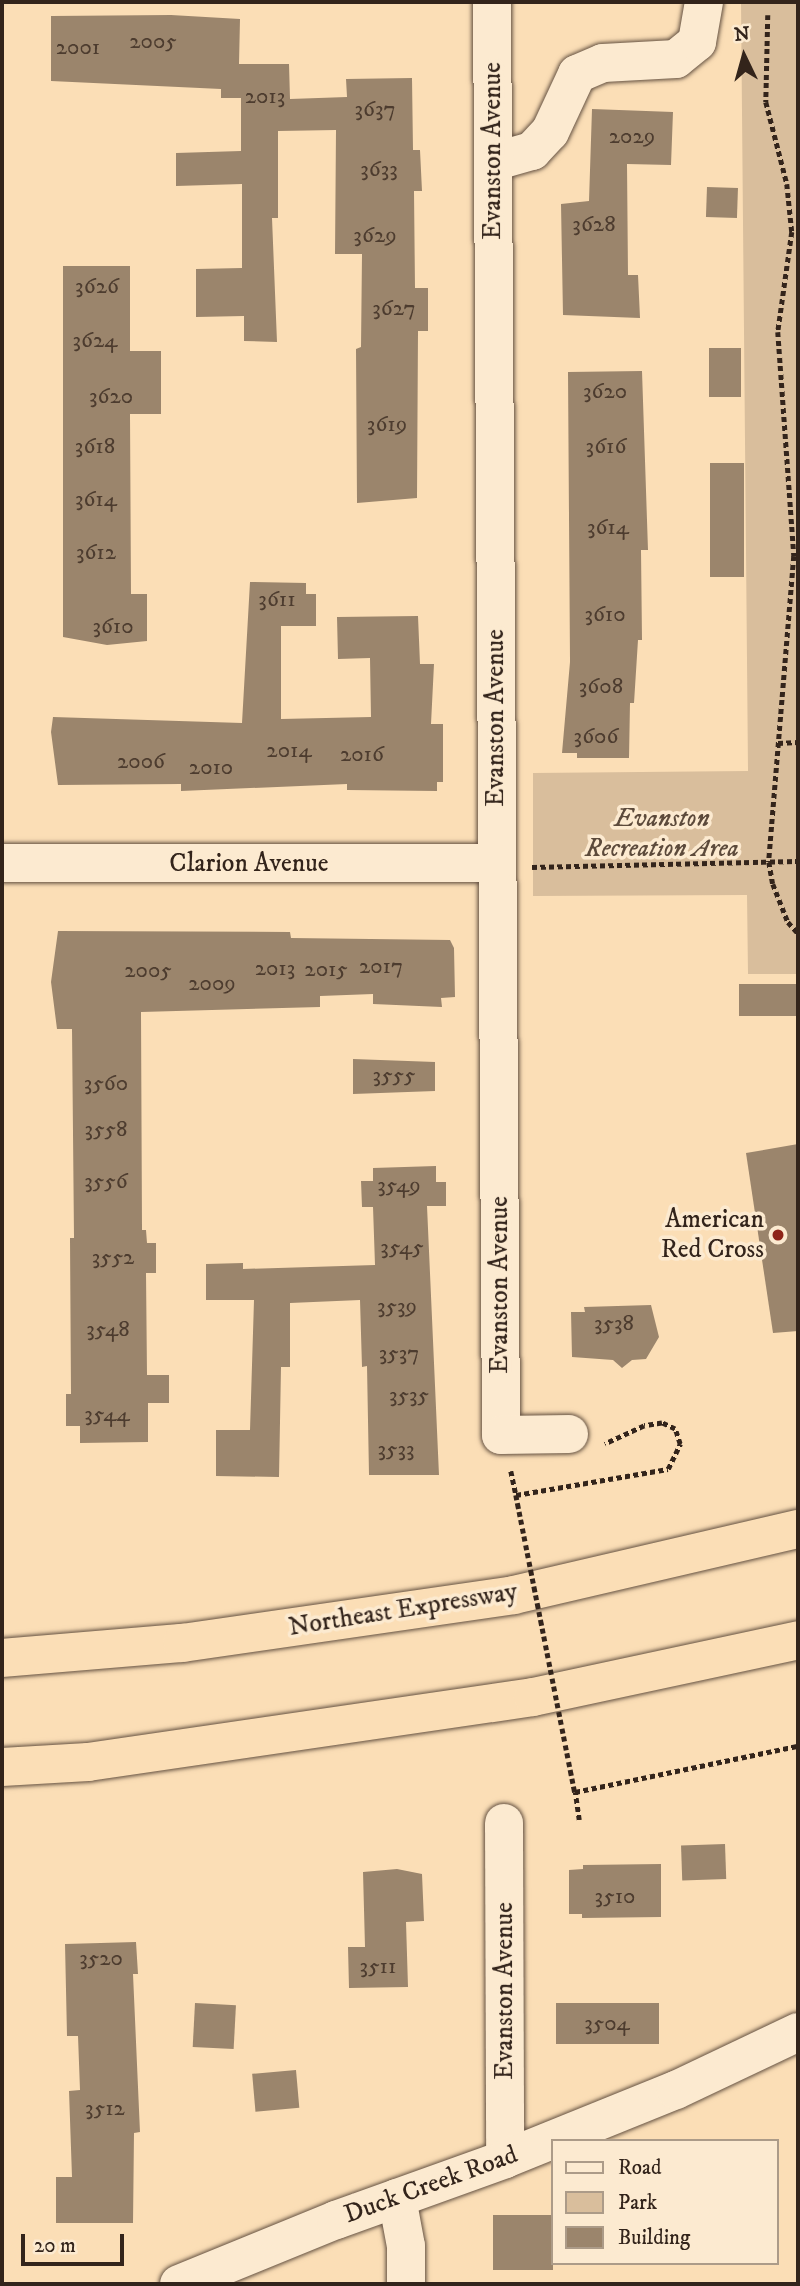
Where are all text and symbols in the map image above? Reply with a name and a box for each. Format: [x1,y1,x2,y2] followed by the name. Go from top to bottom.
[709,21,779,91] north arrow
[733,22,751,47] text: N
[129,28,177,56] house number: 2005
[56,34,100,62] house number: 2001
[477,62,509,240] street label: Evanston Avenue
[245,83,285,111] house number: 2013
[354,96,396,124] house number: 3637
[609,123,655,151] house number: 2029
[360,156,398,184] house number: 3633
[572,211,616,239] house number: 3628
[353,222,397,250] house number: 3629
[75,273,119,301] house number: 3626
[372,295,416,323] house number: 3627
[72,327,118,355] house number: 3624
[583,378,627,406] house number: 3620
[89,383,133,411] house number: 3620
[367,411,407,439] house number: 3619
[75,433,115,461] house number: 3618
[586,433,626,461] house number: 3616
[75,486,117,514] house number: 3614
[587,514,629,542] house number: 3614
[76,539,116,567] house number: 3612
[258,586,296,614] house number: 3611
[584,601,626,629] house number: 3610
[92,613,134,641] house number: 3610
[480,629,512,807] street label: Evanston Avenue
[579,673,623,701] house number: 3608
[574,723,618,751] house number: 3606
[266,737,312,765] house number: 2014
[340,741,384,769] house number: 2016
[117,748,165,776] house number: 2006
[189,754,233,782] house number: 2010
[585,803,739,864] park label: Evanston Recreation Area
[169,848,329,880] street label: Clarion Avenue
[359,953,403,981] house number: 2017
[255,955,295,983] house number: 2013
[304,956,348,984] house number: 2015
[124,957,172,985] house number: 2005
[188,970,236,998] house number: 2009
[373,1062,415,1090] house number: 3555
[84,1070,128,1098] house number: 3560
[85,1116,127,1144] house number: 3558
[84,1168,128,1196] house number: 3556
[377,1172,421,1200] house number: 3549
[484,1196,516,1374] street label: Evanston Avenue
[661,1204,764,1266] place label: American Red Cross
[770,1227,786,1243] marker: American Red Cross
[380,1234,424,1262] house number: 3545
[92,1244,134,1272] house number: 3552
[377,1293,417,1321] house number: 3539
[594,1310,634,1338] house number: 3538
[86,1316,130,1344] house number: 3548
[379,1340,419,1368] house number: 3537
[389,1382,429,1410] house number: 3535
[84,1401,130,1429] house number: 3544
[377,1436,415,1464] house number: 3533
[286,1577,520,1643] street label: Northeast Expressway
[595,1883,635,1911] house number: 3510
[489,1902,521,2080] street label: Evanston Avenue
[79,1945,123,1973] house number: 3520
[360,1953,396,1981] house number: 3511
[584,2010,630,2038] house number: 3504
[85,2095,125,2123] house number: 3512
[340,2139,522,2231] street label: Duck Creek Road
[552,2139,779,2265] legend
[618,2155,662,2181] text: Road
[618,2190,657,2216] text: Park
[24,2220,128,2264] scale bar
[618,2225,690,2251] text: Building
[34,2233,76,2259] text: 20 m

